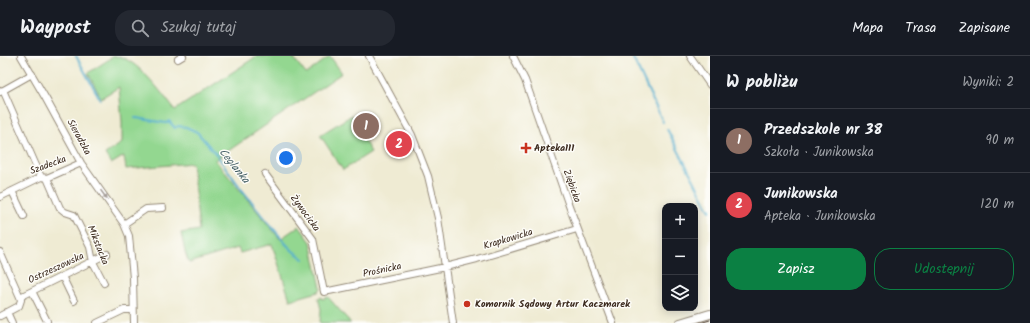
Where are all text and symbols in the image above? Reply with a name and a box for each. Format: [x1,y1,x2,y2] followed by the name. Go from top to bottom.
[115,10,395,46] search box
[20,13,91,43] text: Waypost
[161,16,236,40] text: Szukaj tutaj
[129,17,151,39] icon: search
[852,17,883,39] text: Mapa
[905,17,936,39] text: Trasa
[958,17,1010,39] text: Zapisane
[726,69,797,96] text: W pobliżu
[963,72,1014,93] text: Wyniki: 2
[353,111,379,141] pin: 1
[63,116,96,158] street label: Sieradzka
[764,118,882,142] text: Przedszkole nr 38
[386,129,412,159] pin: 2
[737,130,741,151] text: 1
[986,130,1014,151] text: 90 m
[534,140,574,156] place label: Apteka111
[764,142,874,163] text: Szkoła · Junikowska
[521,143,531,153] marker: Apteka111
[214,144,254,188] water label: Ceglanka
[276,148,296,168] your location
[28,151,69,179] street label: Szadecka
[559,167,586,205] street label: Ziębicka
[764,182,838,206] text: Junikowska
[100,190,108,200] one-way arrow
[286,191,324,235] street label: Żywocicka
[735,194,743,215] text: 2
[980,194,1014,215] text: 120 m
[662,203,698,311] map controls
[662,203,698,239] button: +
[764,206,876,227] text: Apteka · Junikowska
[83,223,113,268] street label: Mikstacka
[481,224,535,254] street label: Krapkowicka
[662,239,698,275] button: −
[25,248,87,288] street label: Ostrzeszowska
[726,248,866,290] button: Zapisz
[874,248,1014,290] button: Udostępnij
[361,258,403,282] street label: Prośnicka
[662,275,698,311] button: layers
[475,296,631,312] place label: Komornik Sądowy Artur Kaczmarek
[462,299,472,309] marker: Komornik Sądowy Artur Kaczmarek

